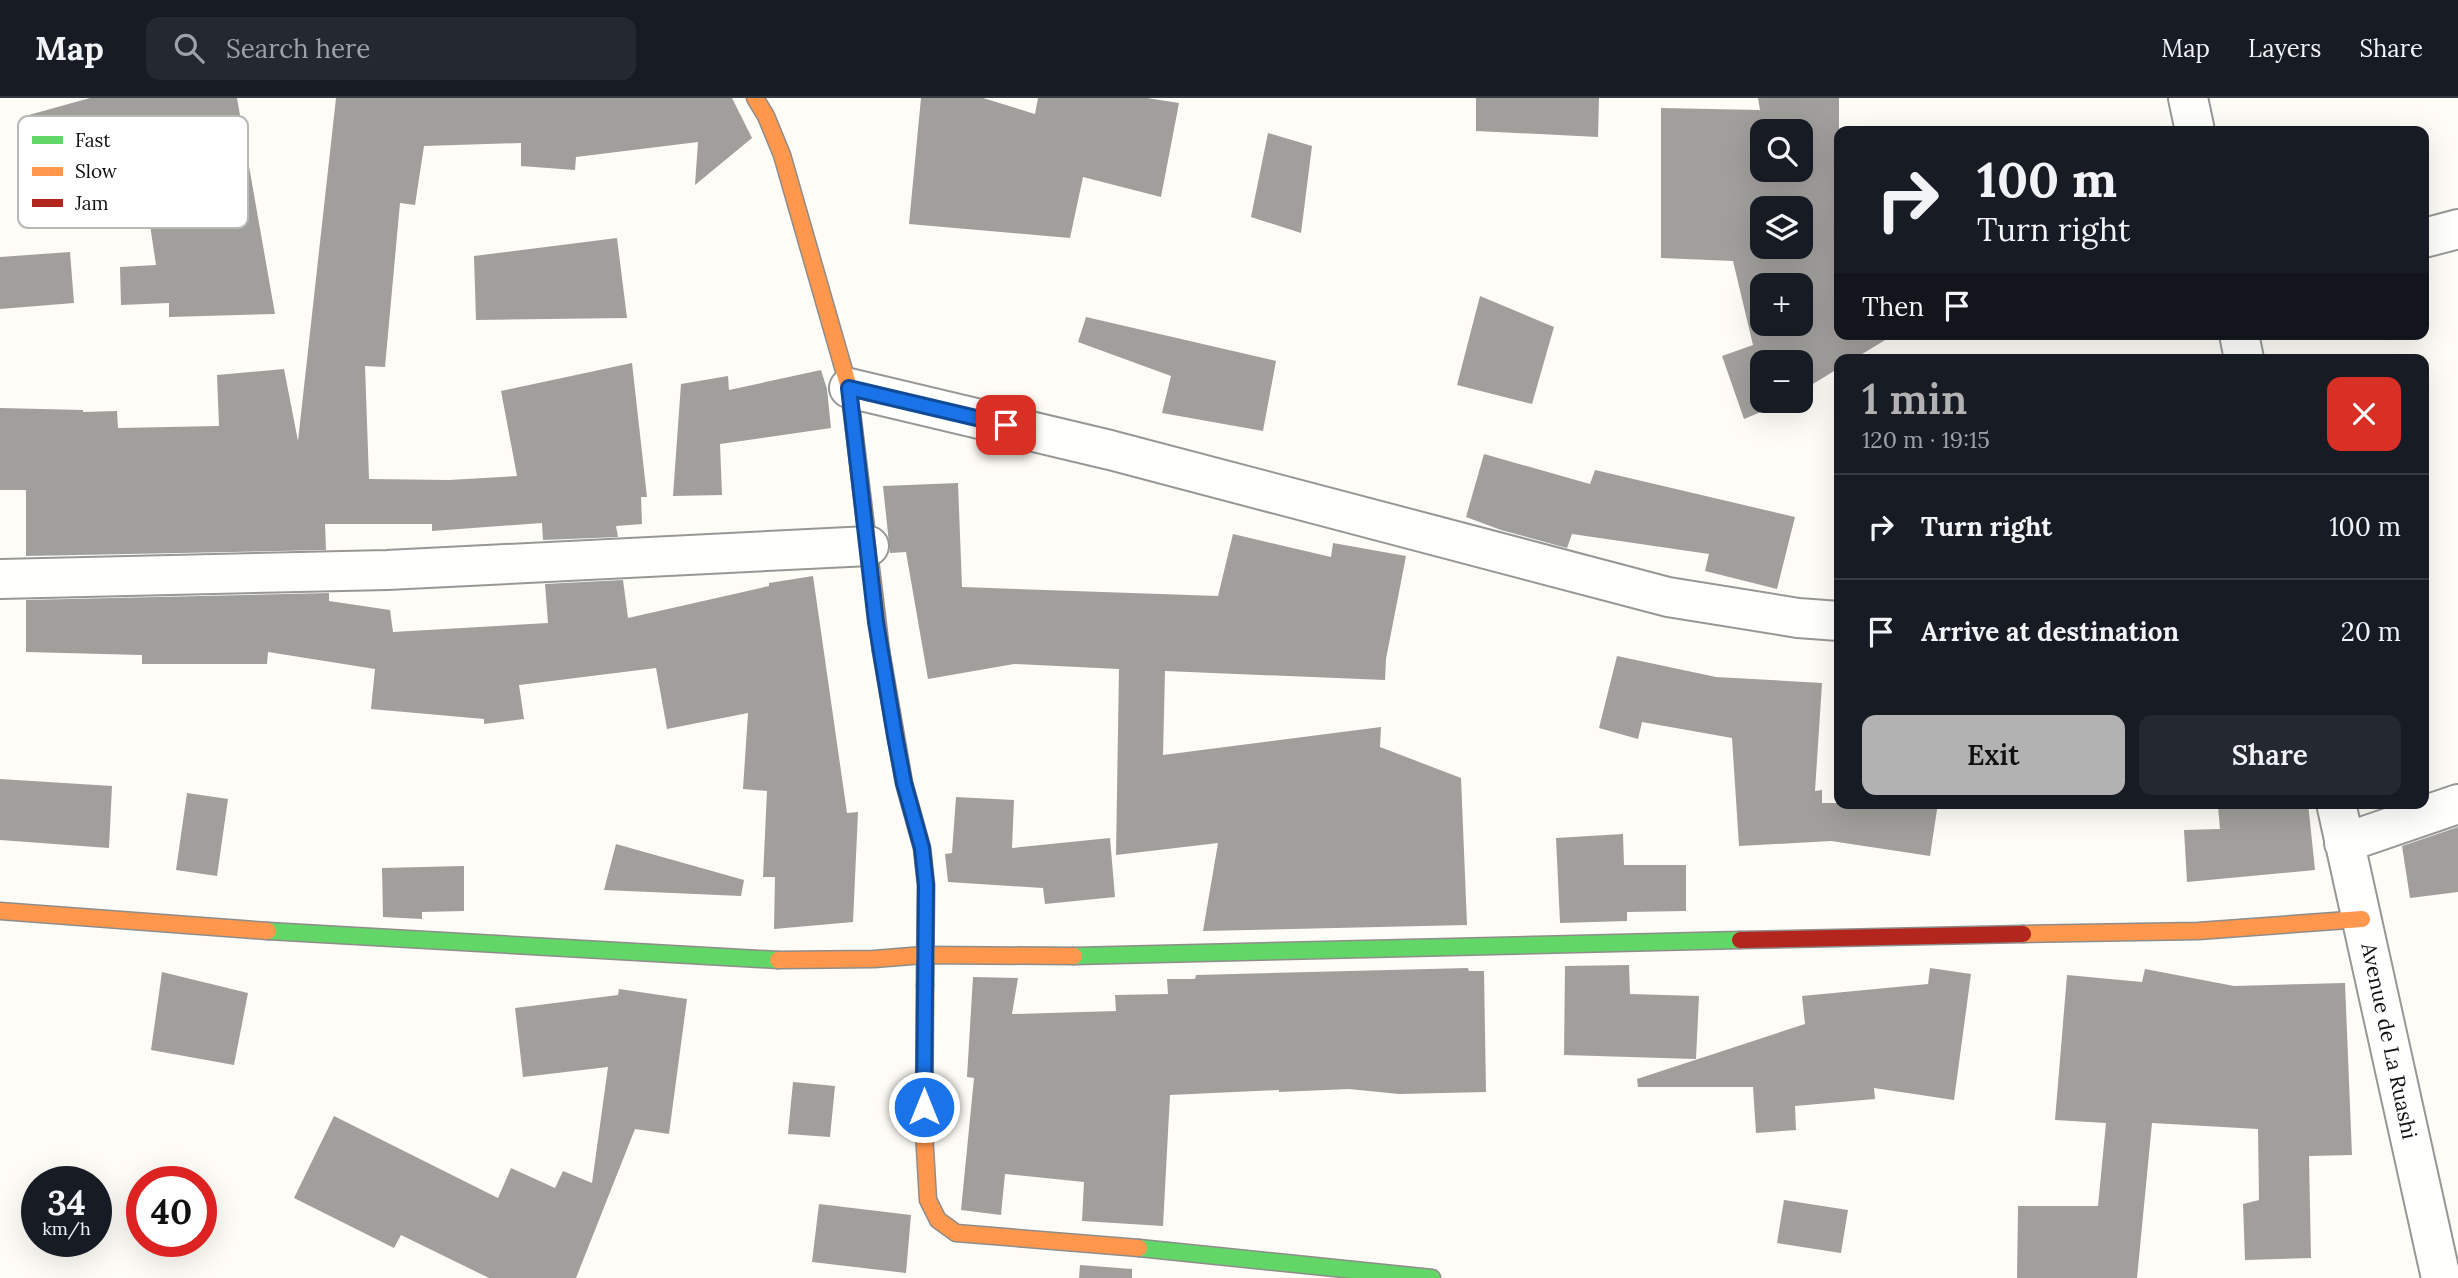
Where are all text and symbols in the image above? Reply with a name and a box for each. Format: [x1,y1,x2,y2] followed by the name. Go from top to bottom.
[146,17,636,80] search box
[35,27,104,69] text: Map
[170,29,208,67] icon: search
[226,32,370,65] text: Search here
[2161,33,2210,64] text: Map
[2248,33,2321,64] text: Layers
[2359,33,2423,64] text: Share
[18,116,248,228] legend
[1750,119,1813,413] map controls
[1750,119,1813,182] button: search
[75,128,111,152] text: Fast
[1977,148,2117,210] text: 100 m
[1862,154,1953,245] icon: right
[75,159,118,183] text: Slow
[74,191,109,215] text: Jam
[1750,196,1813,259] button: layers
[1977,209,2130,250] text: Turn right
[1750,273,1813,336] button: +
[1938,287,1976,325] icon: arrive
[1862,290,1924,323] text: Then
[1750,350,1813,413] button: −
[1862,372,1967,426] text: 1 min
[2327,377,2401,451] button: close
[976,395,1036,455] pin
[987,406,1025,444] icon: arrive
[1862,425,1990,454] text: 120 m · 19:15
[1862,508,1900,546] icon: right
[1921,510,2052,543] text: Turn right
[2329,510,2401,543] text: 100 m
[1862,613,1900,651] icon: arrive
[1921,615,2179,648] text: Arrive at destination
[2341,615,2401,648] text: 20 m
[1862,715,2125,795] button: Exit
[2139,715,2401,795] button: Share
[2355,939,2424,1142] street label: Avenue de La Ruashi
[887,1070,961,1144] position arrow
[126,1166,217,1257] speed limit sign: 40
[47,1180,86,1225] text: 34
[42,1217,91,1240] text: km/h

